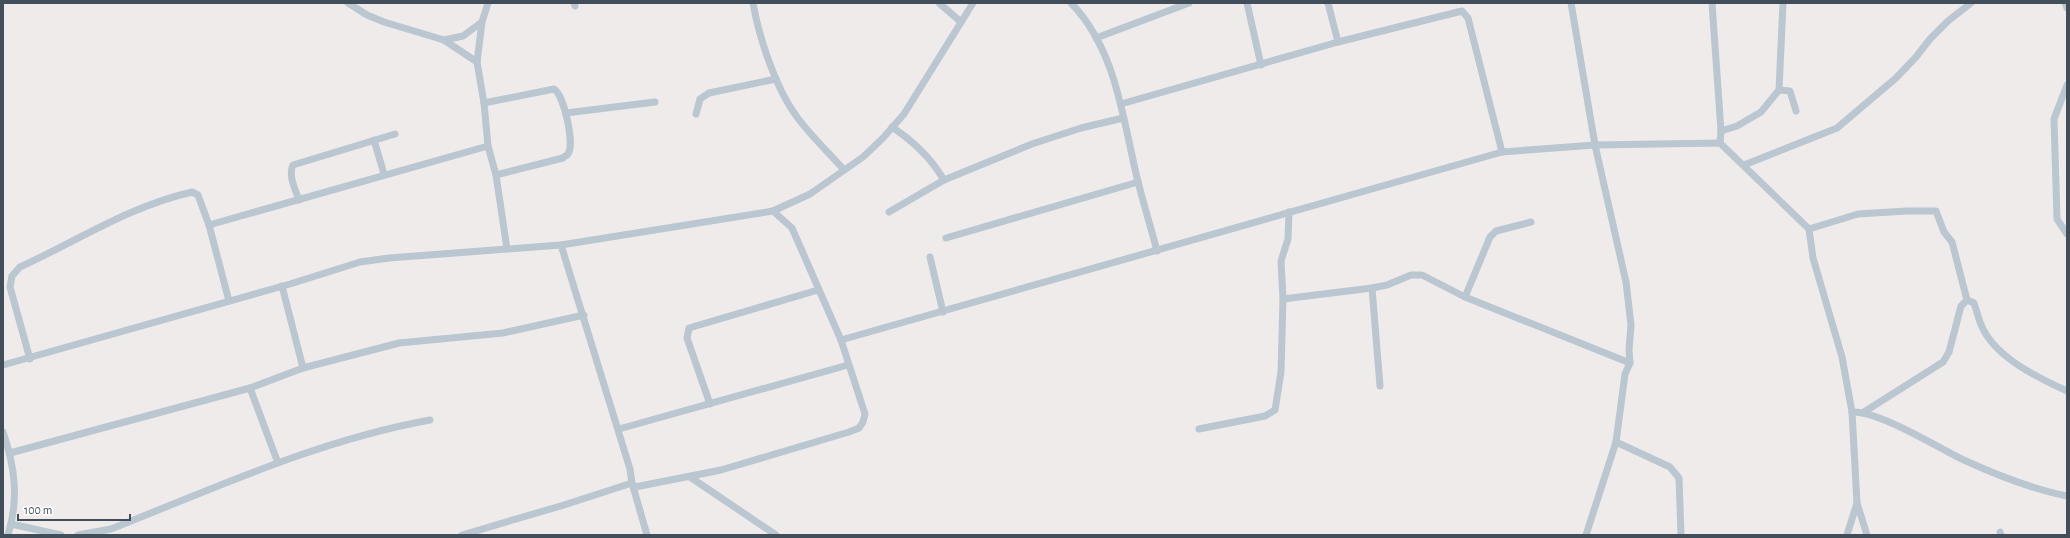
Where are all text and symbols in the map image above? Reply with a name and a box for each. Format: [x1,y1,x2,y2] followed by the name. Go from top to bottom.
[18,496,130,522] scale bar
[24,504,52,516] text: 100 m

